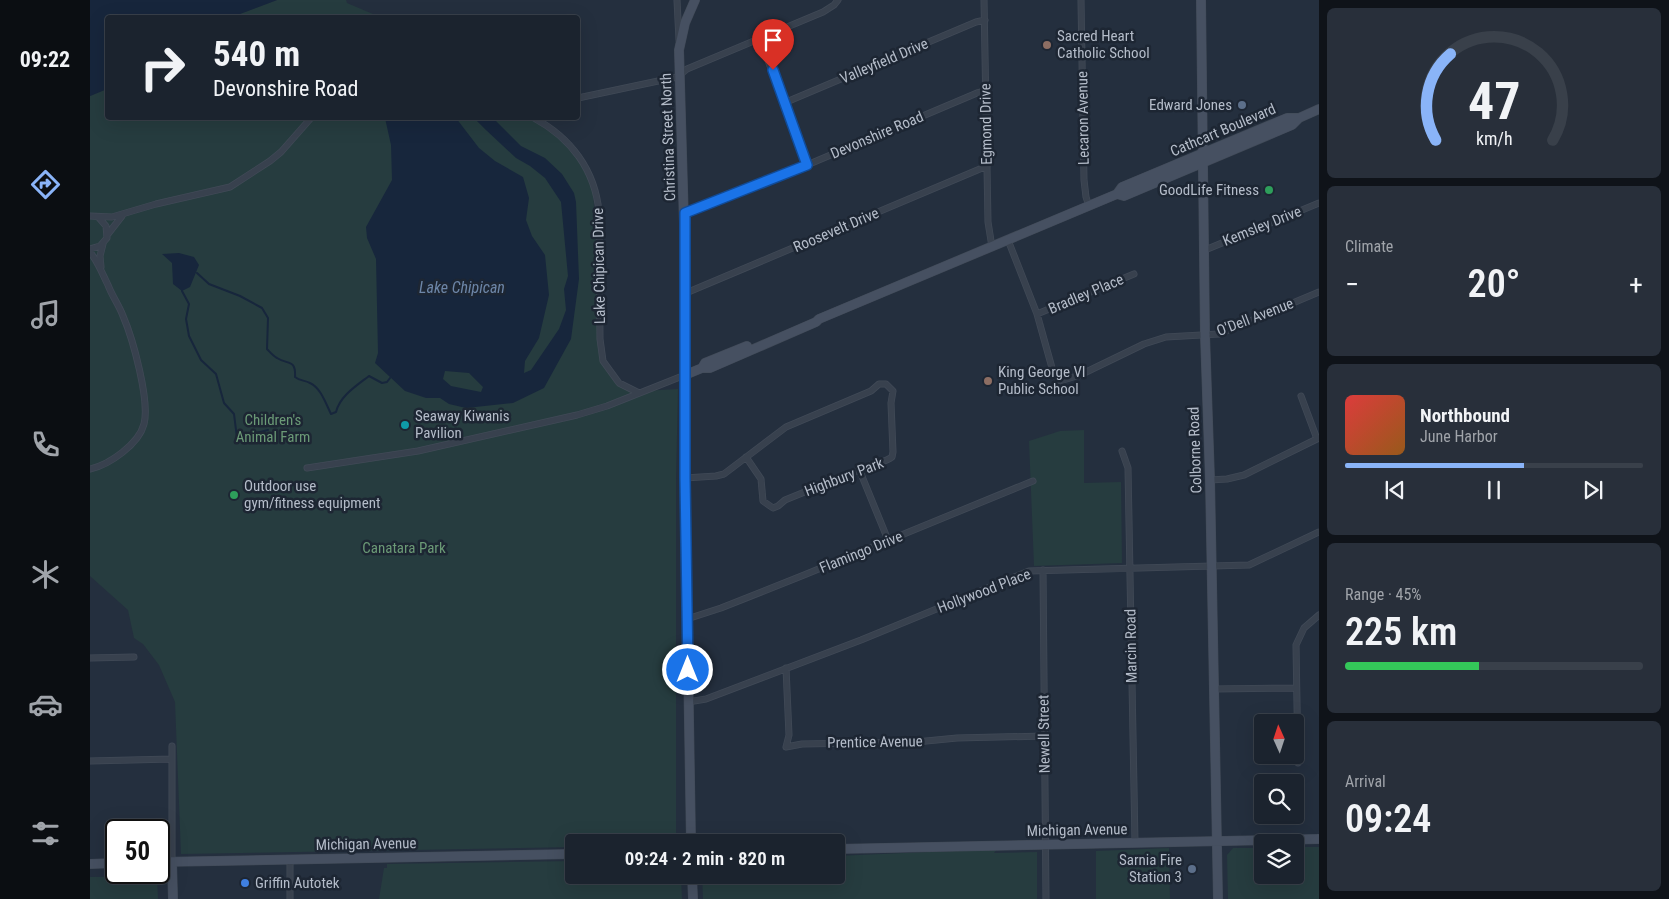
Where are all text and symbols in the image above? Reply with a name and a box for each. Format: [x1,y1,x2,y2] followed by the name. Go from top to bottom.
[752,19,794,70] pin
[759,26,787,54] icon: arrive
[1057,27,1150,62] place label: Sacred Heart Catholic School
[213,34,300,75] text: 540 m
[837,34,931,88] street label: Valleyfield Drive
[130,35,195,100] icon: right
[1041,39,1053,51] marker: Sacred Heart Catholic School
[20,47,70,72] text: 09:22
[1073,71,1093,165] street label: Lecaron Avenue
[1468,71,1520,132] text: 47
[657,73,679,201] street label: Christina Street North
[213,76,358,101] text: Devonshire Road
[976,83,996,165] street label: Egmond Drive
[1149,96,1232,114] place label: Edward Jones
[1236,99,1248,111] marker: Edward Jones
[1167,100,1279,160] street label: Cathcart Boulevard
[828,107,926,163] street label: Devonshire Road
[1476,128,1512,149] text: km/h
[28,167,63,202] icon: directions
[1159,181,1259,199] place label: GoodLife Fitness
[1263,184,1275,196] marker: GoodLife Fitness
[1220,202,1304,250] street label: Kemsley Drive
[790,204,882,256] street label: Roosevelt Drive
[589,208,609,324] street label: Lake Chipican Drive
[1345,237,1393,256] text: Climate
[1468,262,1520,306] text: 20°
[1345,268,1359,301] text: −
[1629,268,1643,301] text: +
[1046,270,1126,318] street label: Bradley Place
[419,278,505,297] water label: Lake Chipican
[1214,294,1296,340] street label: O'Dell Avenue
[28,297,63,332] icon: music
[998,363,1086,398] place label: King George VI Public School
[982,375,994,387] marker: King George VI Public School
[1420,404,1510,427] text: Northbound
[1184,406,1206,494] street label: Colborne Road
[415,407,510,442] place label: Seaway Kiwanis Pavilion
[236,411,310,446] park label: Children's Animal Farm
[399,419,411,431] marker: Seaway Kiwanis Pavilion
[28,427,63,462] icon: phone
[1420,427,1498,446] text: June Harbor
[802,454,886,500] street label: Highbury Park
[1381,476,1409,504] icon: previous
[1480,476,1508,504] icon: pause
[1579,476,1607,504] icon: next
[244,477,380,512] place label: Outdoor use gym/fitness equipment
[228,489,240,501] marker: Outdoor use gym/fitness equipment
[817,527,905,577] street label: Flamingo Drive
[362,539,446,557] park label: Canatara Park
[28,557,63,592] icon: climate
[935,565,1033,617] street label: Hollywood Place
[1345,585,1421,604] text: Range · 45%
[1121,609,1141,683] street label: Marcin Road
[1345,610,1457,654] text: 225 km
[661,643,713,695] position arrow
[28,687,63,722] icon: car
[1034,695,1054,773] street label: Newell Street
[1254,714,1304,764] north arrow
[1254,714,1304,884] map controls
[827,732,923,752] street label: Prentice Avenue
[1345,772,1386,791] text: Arrival
[1254,774,1304,824] button: search
[1345,797,1431,841] text: 09:24
[28,816,63,851] icon: filters
[105,819,170,884] speed limit sign: 50
[1026,820,1128,840] street label: Michigan Avenue
[315,834,417,854] street label: Michigan Avenue
[1254,834,1304,884] button: layers
[625,847,785,870] text: 09:24 · 2 min · 820 m
[1119,851,1182,886] place label: Sarnia Fire Station 3
[1186,863,1198,875] marker: Sarnia Fire Station 3
[255,874,340,892] place label: Griffin Autotek
[239,877,251,889] marker: Griffin Autotek

